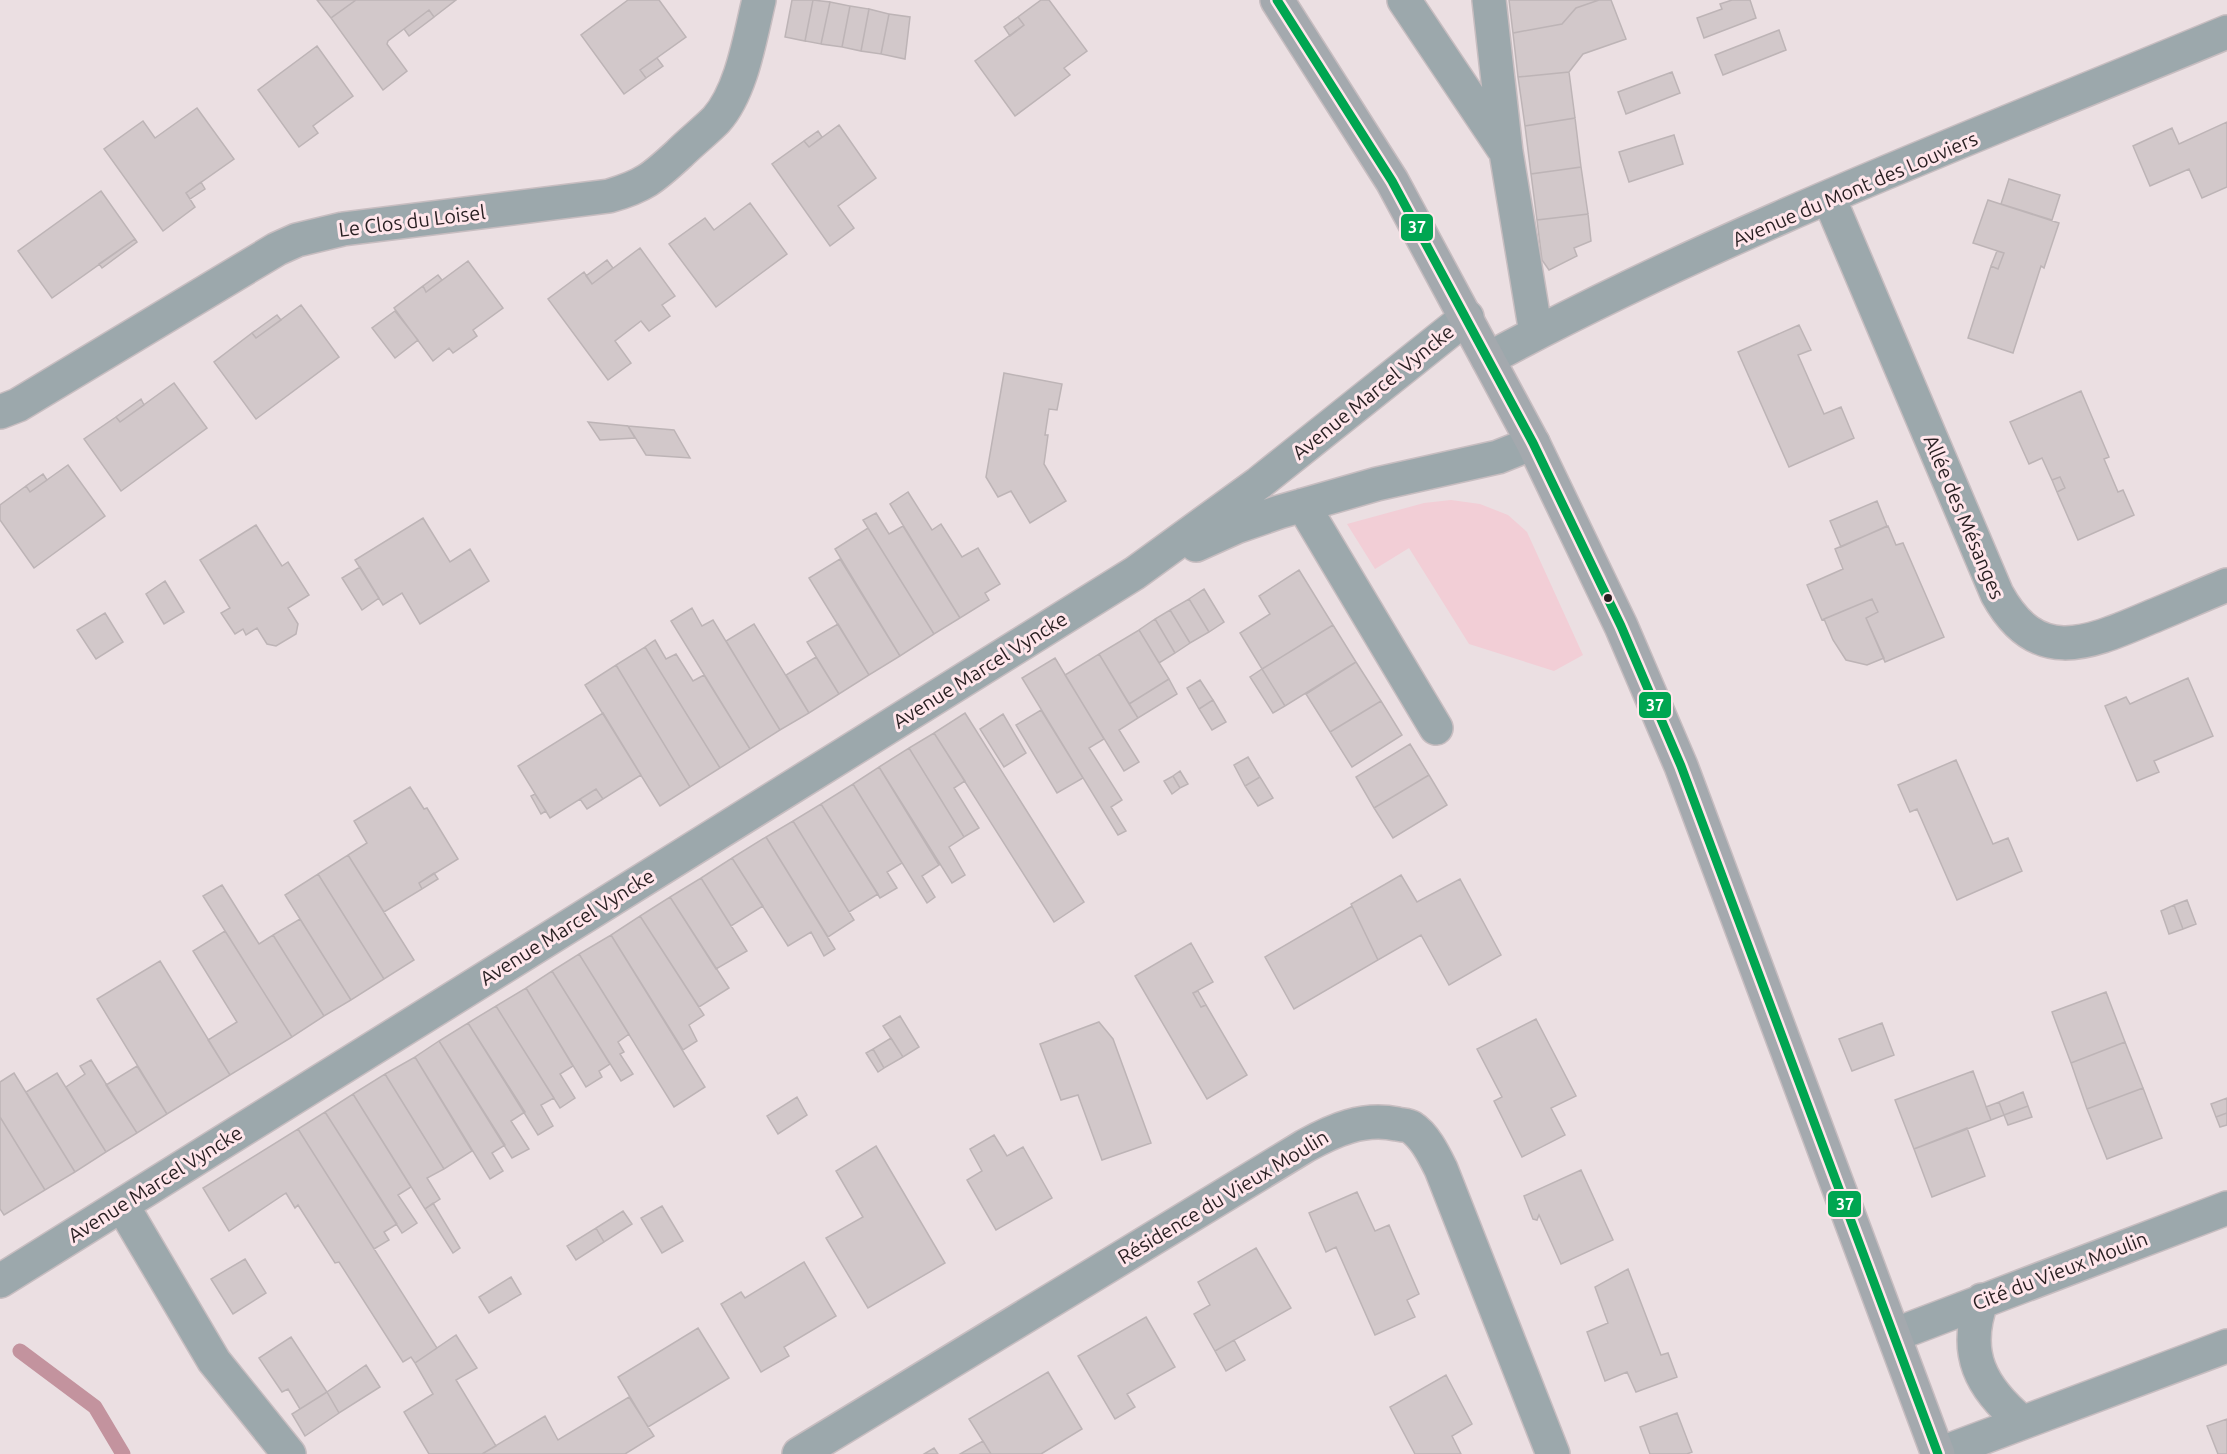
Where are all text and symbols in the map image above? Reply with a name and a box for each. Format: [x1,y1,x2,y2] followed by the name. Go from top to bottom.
[1729,126,1981,251] street label: Avenue du Mont des Louviers
[337,200,487,241] street label: Le Clos du Loisel
[1400,213,1434,242] line badge: 37
[1408,218,1426,236] text: 37
[1287,319,1458,464] street label: Avenue Marcel Vyncke
[1919,431,2009,602] street label: Allée des Mésanges
[1602,592,1614,604] unlabelled marker
[888,607,1071,733] street label: Avenue Marcel Vyncke
[1638,691,1672,719] line badge: 37
[1646,696,1664,714] text: 37
[475,864,658,990] street label: Avenue Marcel Vyncke
[63,1121,246,1247] street label: Avenue Marcel Vyncke
[1113,1125,1332,1269] street label: Résidence du Vieux Moulin
[1827,1190,1862,1218] line badge: 37
[1836,1195,1854,1213] text: 37
[1969,1227,2151,1315] street label: Cité du Vieux Moulin

